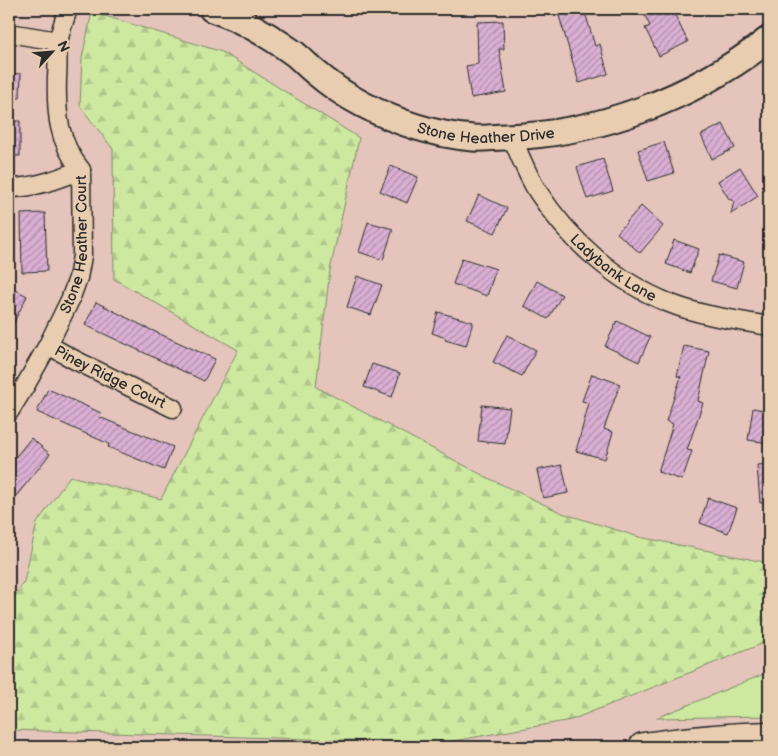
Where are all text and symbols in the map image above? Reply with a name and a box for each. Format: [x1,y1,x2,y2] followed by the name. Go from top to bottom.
[28,28,78,78] north arrow
[53,38,73,55] text: N
[415,119,556,148] street label: Stone Heather Drive
[56,175,92,317] street label: Stone Heather Court
[566,230,660,306] street label: Ladybank Lane
[51,341,169,413] street label: Piney Ridge Court

